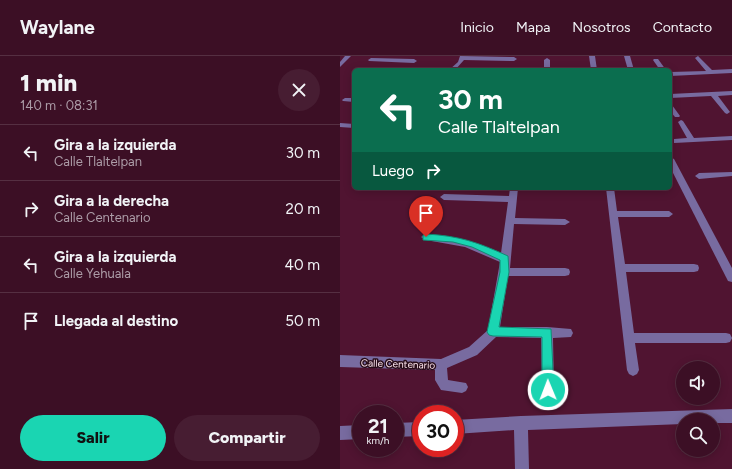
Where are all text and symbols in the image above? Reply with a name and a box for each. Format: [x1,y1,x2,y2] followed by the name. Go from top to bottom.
[20,16,95,39] text: Waylane
[460,19,494,36] text: Inicio
[516,19,550,36] text: Mapa
[572,19,631,36] text: Nosotros
[653,19,712,36] text: Contacto
[20,68,77,97] text: 1 min
[278,69,320,111] button: close
[438,82,503,116] text: 30 m
[372,84,424,136] icon: left
[20,98,98,113] text: 140 m · 08:31
[438,116,560,138] text: Calle Tlaltelpan
[54,136,176,154] text: Gira a la izquierda
[20,142,42,164] icon: left
[286,144,320,162] text: 30 m
[54,154,142,169] text: Calle Tlaltelpan
[422,160,444,182] icon: right
[372,162,414,180] text: Luego
[54,192,169,210] text: Gira a la derecha
[409,196,443,237] pin
[20,198,42,220] icon: right
[286,200,320,218] text: 20 m
[415,202,437,224] icon: arrive
[54,210,151,225] text: Calle Centenario
[54,248,176,266] text: Gira a la izquierda
[20,254,42,276] icon: left
[285,256,320,274] text: 40 m
[54,266,131,281] text: Calle Yehuala
[20,310,42,332] icon: arrive
[54,312,178,330] text: Llegada al destino
[285,312,320,330] text: 50 m
[361,356,436,372] street label: Calle Centenario
[676,361,720,457] map controls
[676,361,720,405] button: sound
[527,369,569,411] position arrow
[412,405,464,457] speed limit sign: 30
[676,413,720,457] button: search
[368,414,388,438] text: 21
[20,415,166,461] button: Salir
[174,415,320,461] button: Compartir
[367,434,389,447] text: km/h

